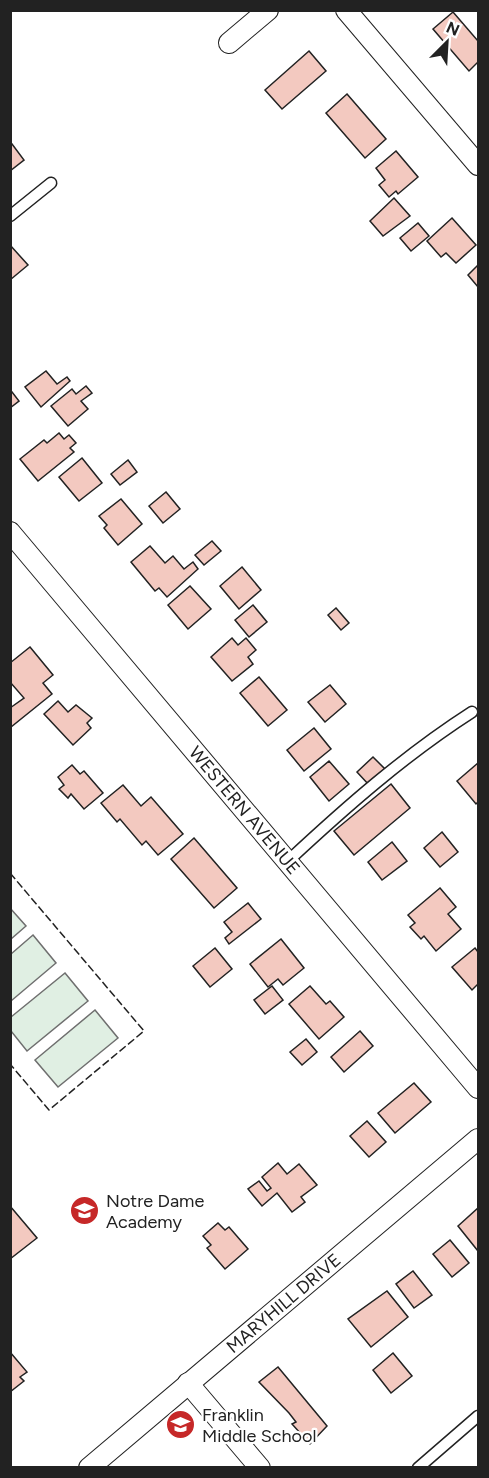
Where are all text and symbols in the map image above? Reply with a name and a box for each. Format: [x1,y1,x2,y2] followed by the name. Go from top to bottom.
[417,12,477,72] north arrow
[443,18,462,40] text: N
[184,742,305,879] street label: WESTERN AVENUE
[106,1190,204,1233] place label: Notre Dame Academy
[69,1195,101,1227] school or university icon: Notre Dame Academy
[222,1249,345,1358] street label: MARYHILL DRIVE
[202,1404,316,1447] place label: Franklin Middle School
[165,1409,197,1441] school or university icon: Franklin Middle School

